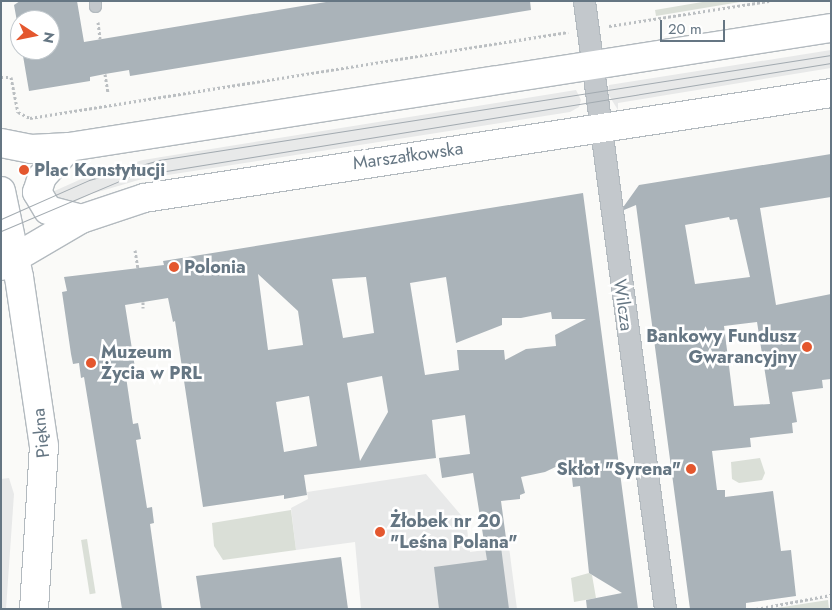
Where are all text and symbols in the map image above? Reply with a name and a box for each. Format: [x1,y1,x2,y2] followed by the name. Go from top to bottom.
[10,10,60,60] north arrow
[662,10,727,42] scale bar
[668,18,702,40] text: 20 m
[38,30,60,45] text: N
[352,138,464,174] street label: Marszałkowska
[34,159,165,181] place label: Plac Konstytucji
[18,164,30,176] marker: Plac Konstytucji
[184,256,246,278] place label: Polonia
[168,261,180,273] marker: Polonia
[609,278,637,332] street label: Wilcza
[646,326,797,368] place label: Bankowy Fundusz Gwarancyjny
[801,341,813,353] marker: Bankowy Fundusz Gwarancyjny
[101,342,202,384] place label: Muzeum Życia w PRL
[85,357,97,369] marker: Muzeum Życia w PRL
[28,407,54,459] street label: Piękna
[557,458,681,480] place label: Skłot "Syrena"
[685,463,697,475] marker: Skłot "Syrena"
[390,511,517,554] place label: Żłobek nr 20 "Leśna Polana"
[374,526,386,538] marker: Żłobek nr 20 "Leśna Polana"

